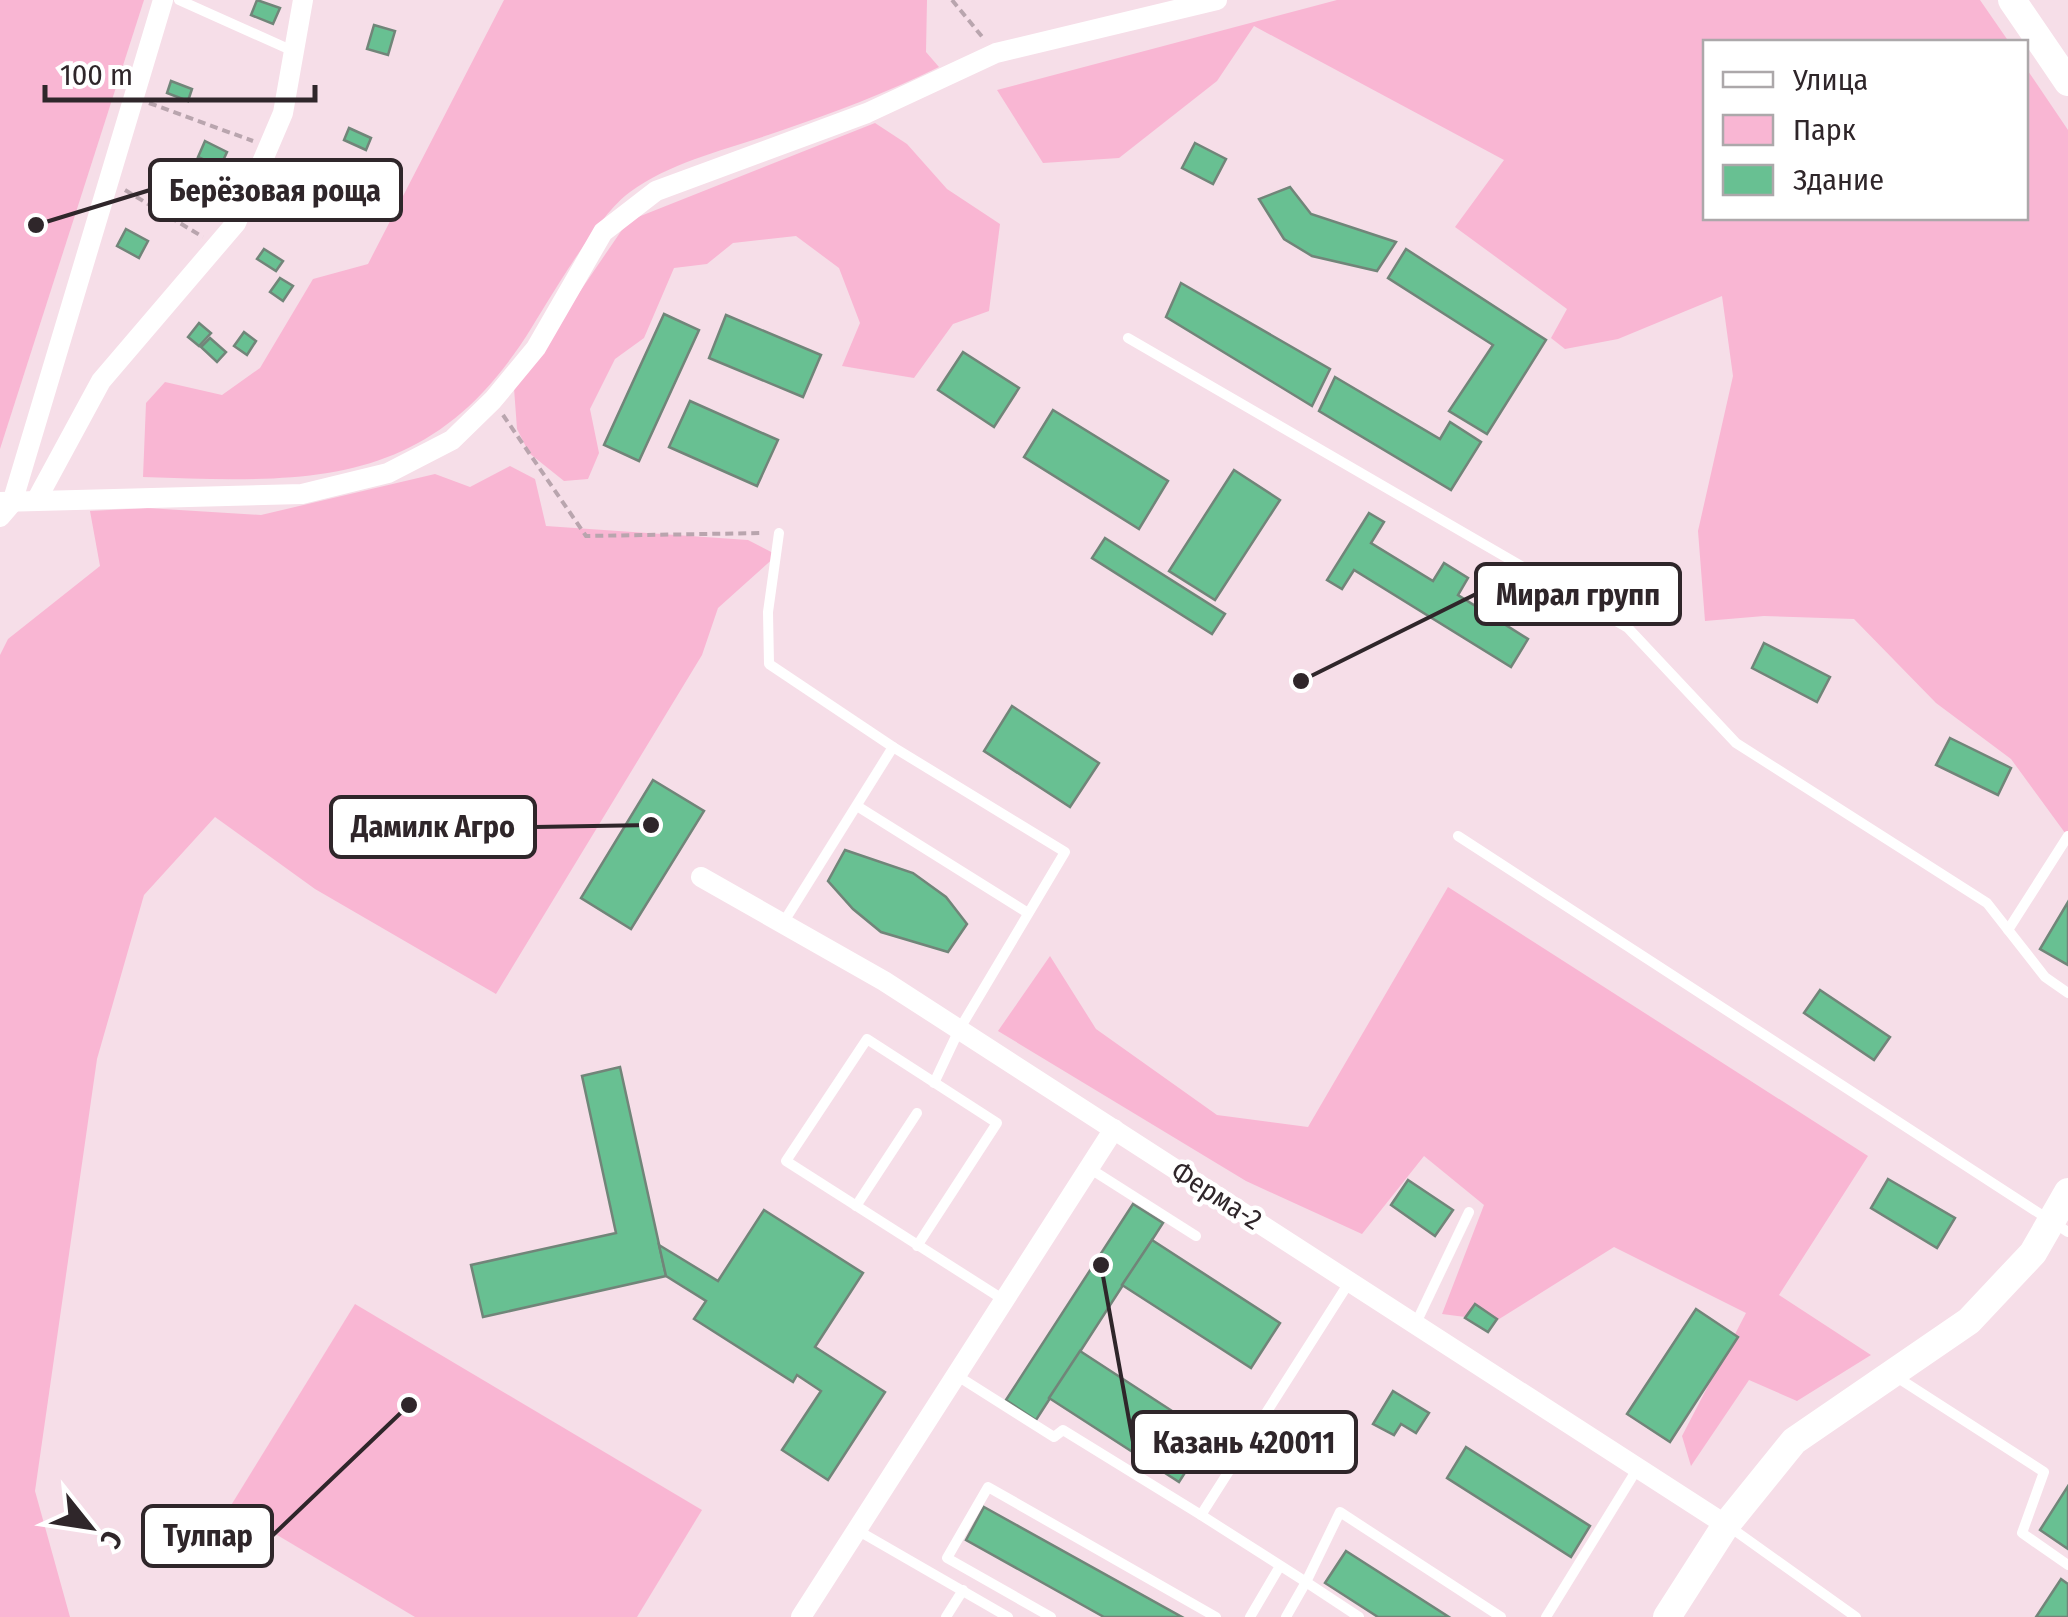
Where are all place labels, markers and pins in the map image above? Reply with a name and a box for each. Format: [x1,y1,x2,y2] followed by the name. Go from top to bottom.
[150,160,401,220] callout: Берёзовая роща
[1476,564,1680,624] callout: Мирал групп
[331,797,535,857] callout: Дамилк Агро
[1133,1412,1356,1472] callout: Казань 420011
[143,1506,272,1566] callout: Тулпар

